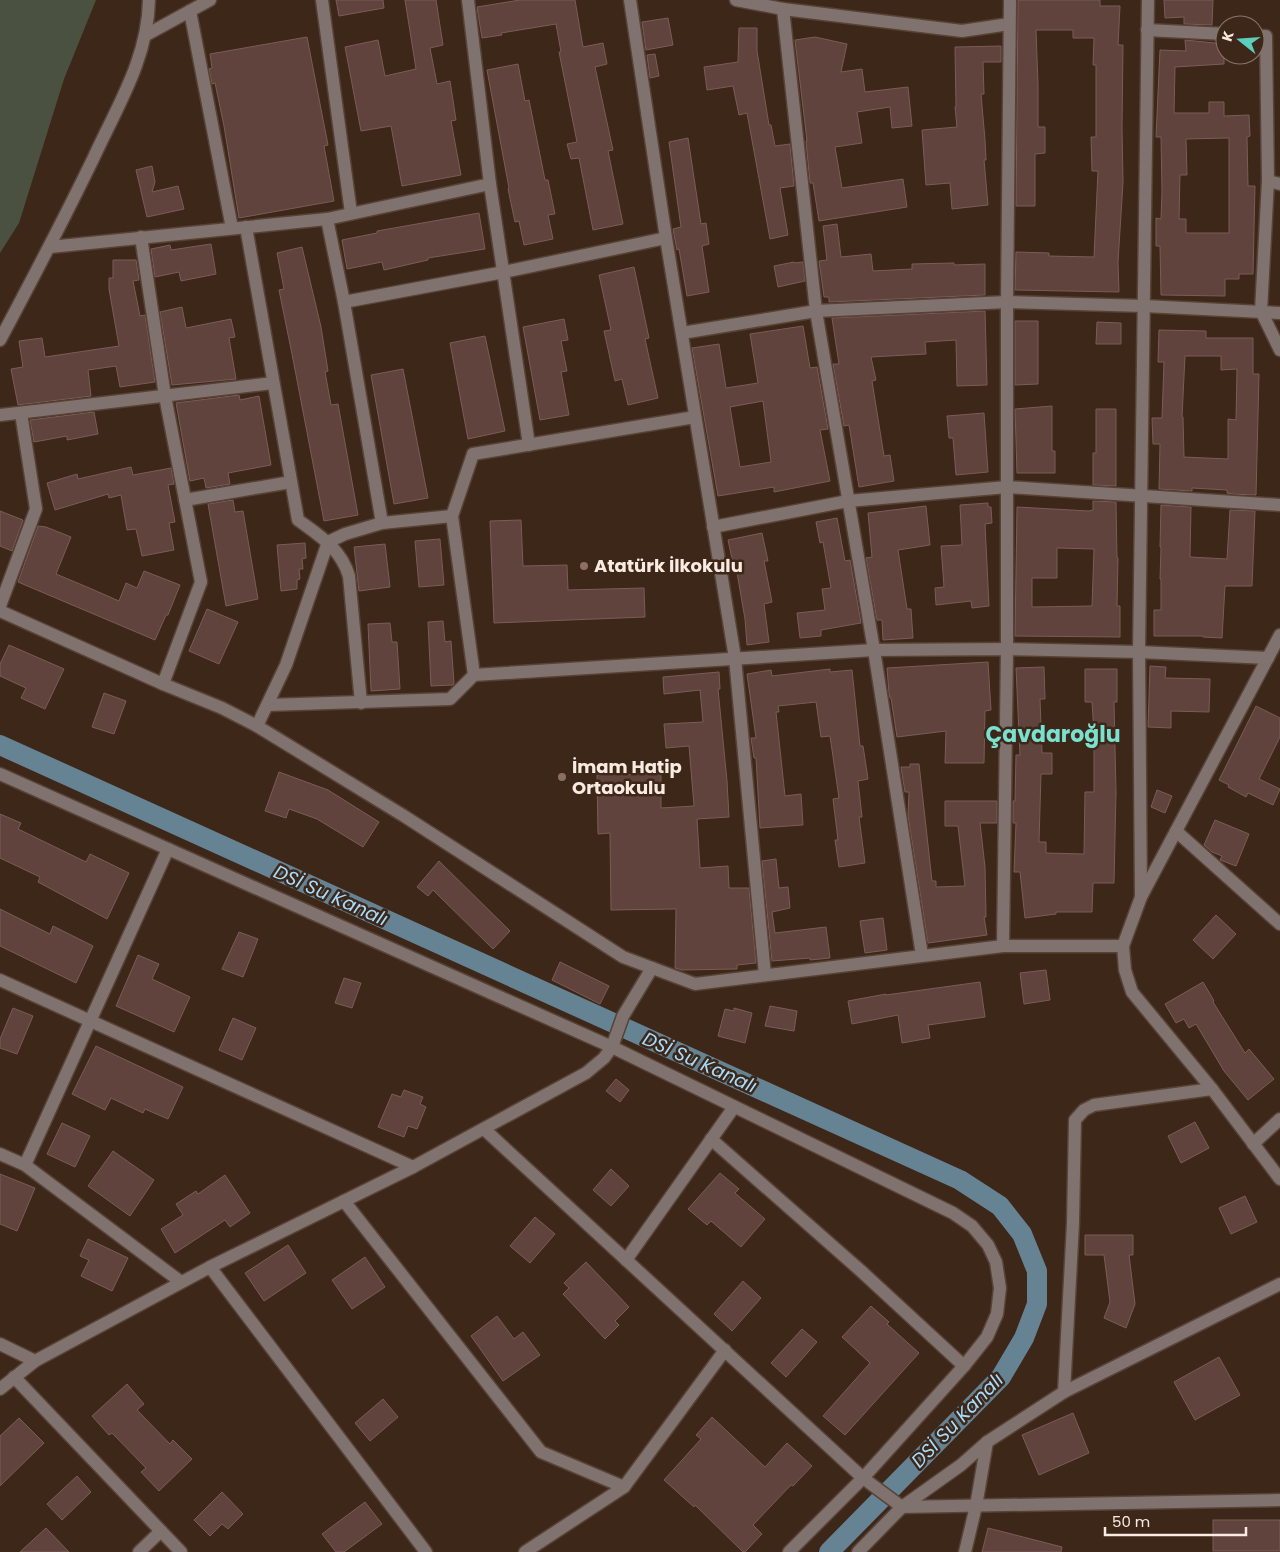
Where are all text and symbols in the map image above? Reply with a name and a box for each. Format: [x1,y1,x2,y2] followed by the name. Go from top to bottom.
[1215,15,1265,65] north arrow
[1217,28,1239,44] text: K
[594,553,743,578] place label: Atatürk İlkokulu
[578,560,590,572] marker: Atatürk İlkokulu
[985,719,1121,750] district label: Çavdaroğlu
[572,754,682,800] place label: İmam Hatip Ortaokulu
[556,771,568,783] marker: İmam Hatip Ortaokulu
[269,858,392,933] water label: DSİ Su Kanalı
[638,1025,761,1100] water label: DSİ Su Kanalı
[905,1367,1010,1474] water label: DSİ Su Kanalı
[1105,1504,1246,1536] scale bar
[1112,1511,1150,1532] text: 50 m

